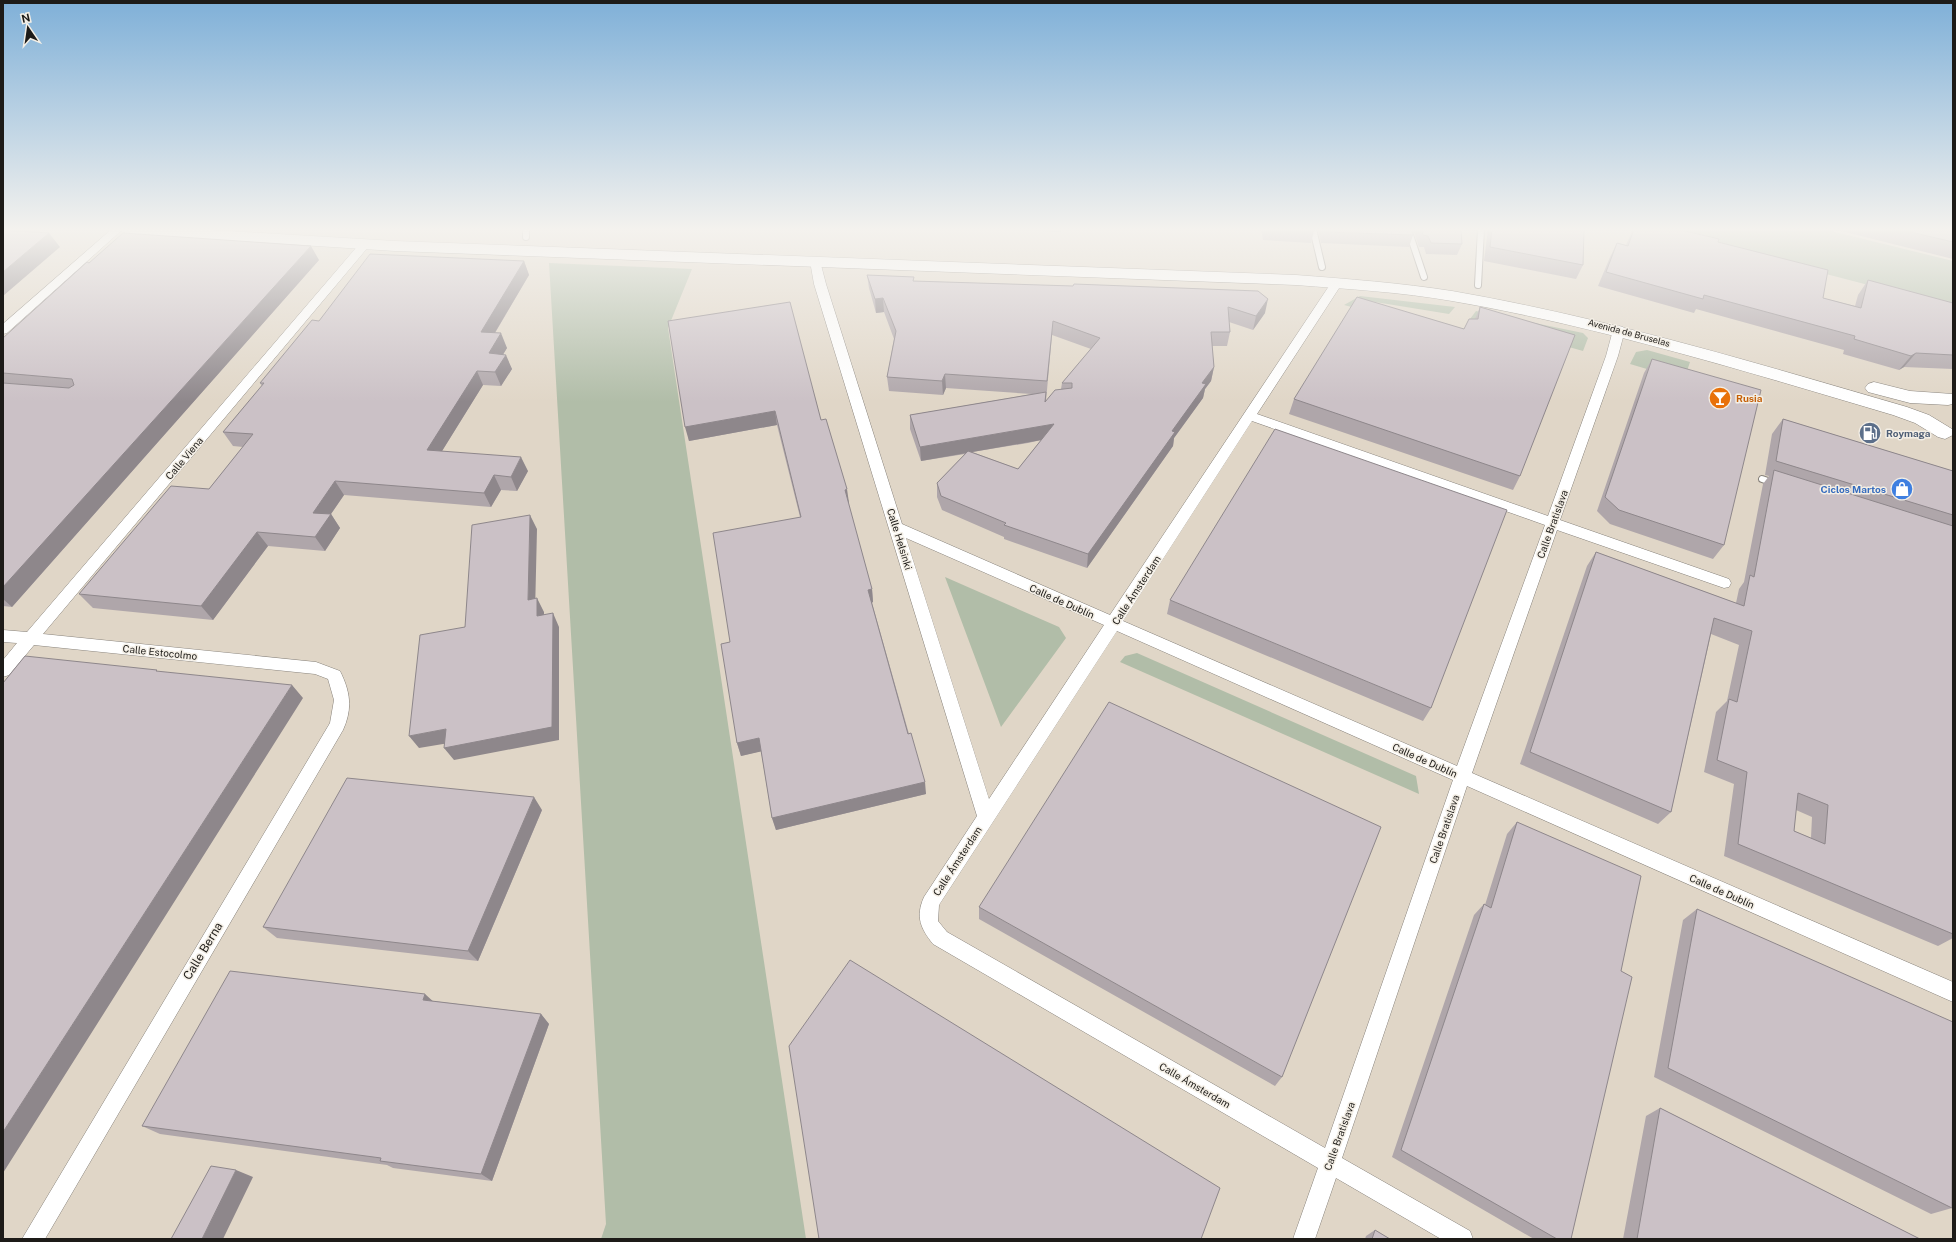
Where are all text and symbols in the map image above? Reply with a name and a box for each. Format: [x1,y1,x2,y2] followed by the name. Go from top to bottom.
[8,8,48,48] north arrow
[20,11,31,25] text: N
[1587,316,1672,349] street label: Avenida de Bruselas
[1707,385,1733,411] bar icon: Rusia
[1736,392,1763,404] place label: Rusia
[1857,420,1883,446] fuel station icon: Roymaga
[1886,427,1931,439] place label: Roymaga
[163,434,205,482] street label: Calle Viena
[1889,476,1915,502] shop icon: Ciclos Martos
[1821,483,1886,495] place label: Ciclos Martos
[1534,488,1570,560] street label: Calle Bratislava
[885,507,915,571] street label: Calle Helsinki
[1109,553,1163,627] street label: Calle Ámsterdam
[1028,581,1097,621] street label: Calle de Dublín
[122,642,198,662] street label: Calle Estocolmo
[1391,740,1460,780] street label: Calle de Dublín
[1427,793,1461,865] street label: Calle Bratislava
[930,824,984,898] street label: Calle Ámsterdam
[1688,871,1757,911] street label: Calle de Dublín
[180,920,226,982] street label: Calle Berna
[1157,1060,1233,1110] street label: Calle Ámsterdam
[1321,1100,1357,1172] street label: Calle Bratislava

